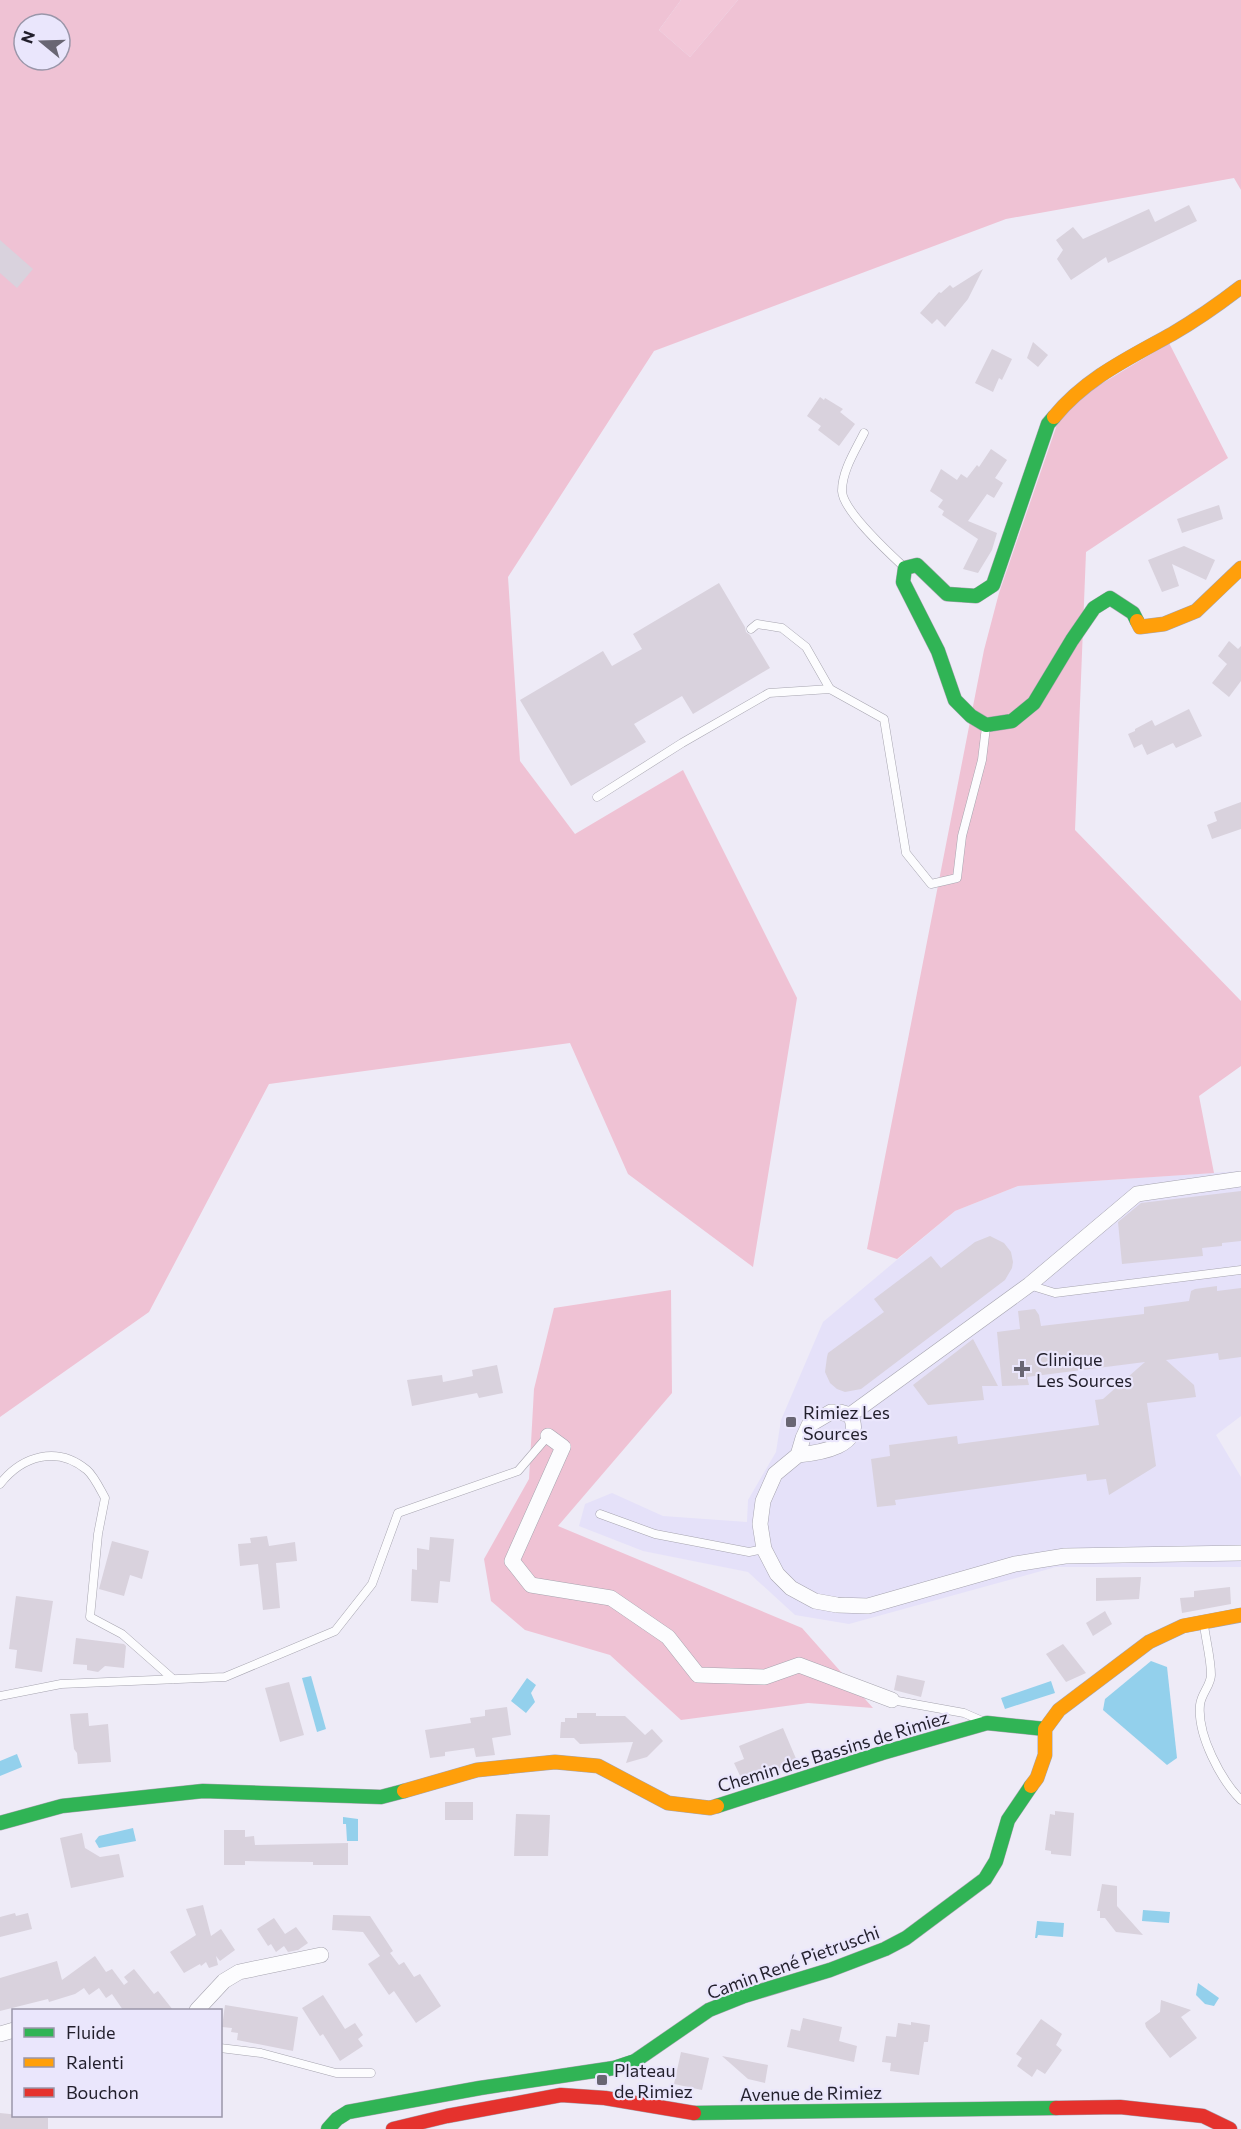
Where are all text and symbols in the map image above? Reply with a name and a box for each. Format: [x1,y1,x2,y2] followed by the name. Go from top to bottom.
[12,12,72,72] north arrow
[16,28,38,46] text: N
[1036,1348,1132,1391] place label: Clinique Les Sources
[1013,1360,1031,1378] marker: Clinique Les Sources
[803,1401,890,1444] place label: Rimiez Les Sources
[784,1415,798,1429] marker: Rimiez Les Sources
[715,1705,951,1797] street label: Chemin des Bassins de Rimiez
[704,1921,882,2003] street label: Camin René Pietruschi
[12,2009,222,2117] legend
[66,2021,115,2043] text: Fluide
[66,2051,124,2073] text: Ralenti
[614,2059,693,2102] place label: Plateau de Rimiez
[595,2073,609,2087] marker: Plateau de Rimiez
[66,2081,139,2103] text: Bouchon
[740,2081,882,2105] street label: Avenue de Rimiez

